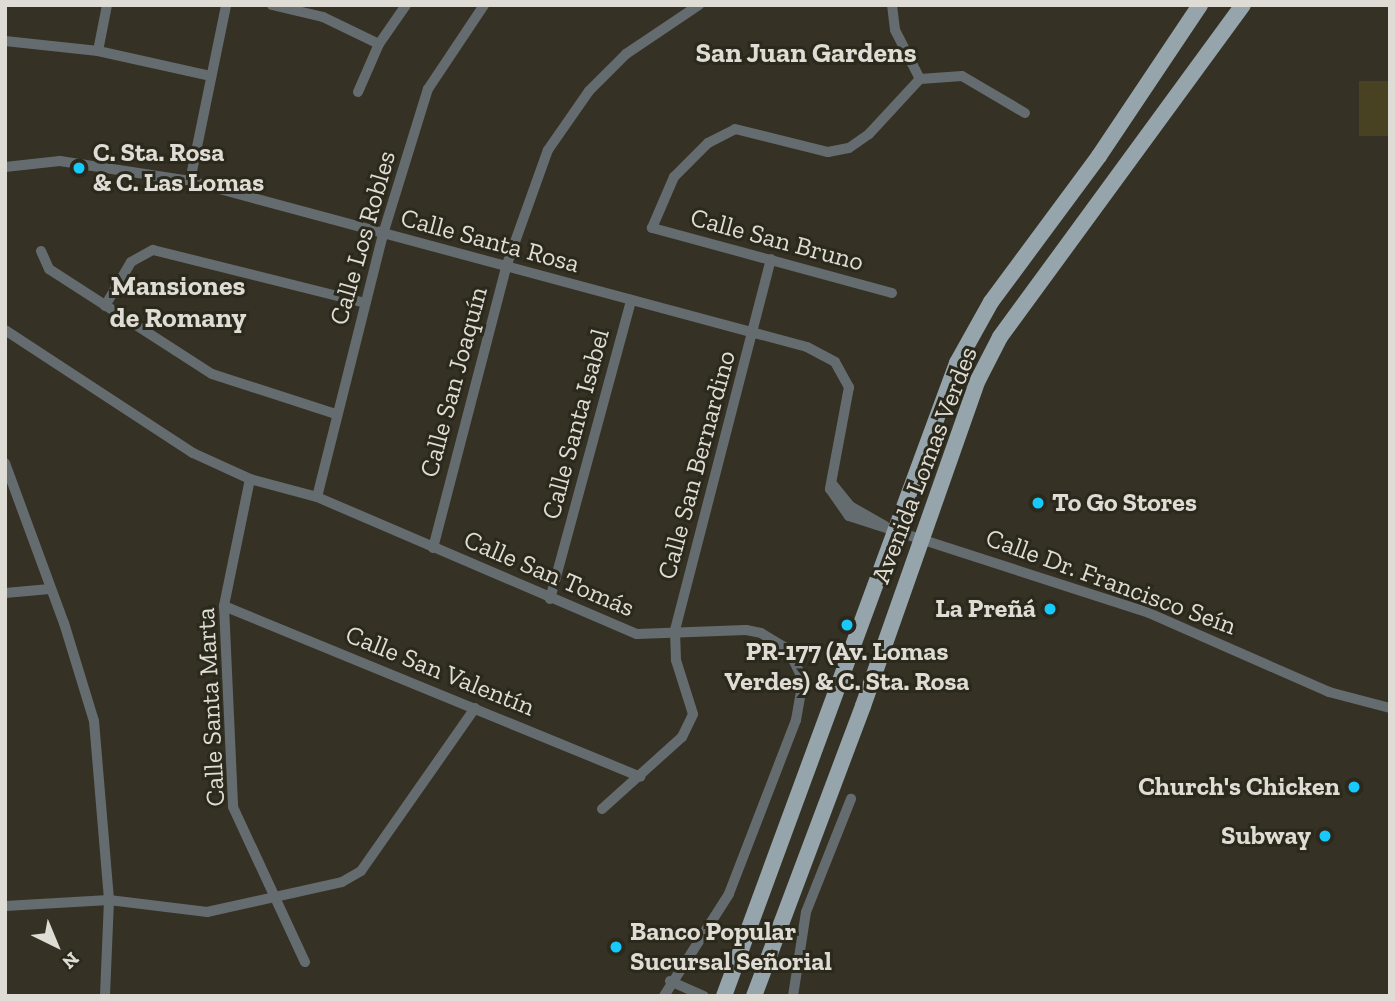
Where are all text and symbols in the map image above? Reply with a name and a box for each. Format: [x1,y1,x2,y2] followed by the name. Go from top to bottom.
[695,36,917,70] district label: San Juan Gardens
[93,137,264,198] place label: C. Sta. Rosa & C. Las Lomas
[323,147,403,329] street label: Calle Los Robles
[71,160,87,176] marker: C. Sta. Rosa & C. Las Lomas
[397,202,583,280] street label: Calle Santa Rosa
[687,202,867,278] street label: Calle San Bruno
[110,269,246,335] district label: Mansiones de Romany
[414,283,494,481] street label: Calle San Joaquín
[536,325,616,523] street label: Calle Santa Isabel
[865,342,985,588] street label: Avenida Lomas Verdes
[651,347,743,583] street label: Calle San Bernardino
[1052,487,1197,519] place label: To Go Stores
[1030,495,1046,511] marker: To Go Stores
[982,522,1240,642] street label: Calle Dr. Francisco Seín
[459,524,639,624] street label: Calle San Tomás
[935,593,1036,625] place label: La Preñá
[1042,601,1058,617] marker: La Preñá
[190,607,232,807] street label: Calle Santa Marta
[839,617,855,633] marker: PR-177 (Av. Lomas Verdes) & C. Sta. Rosa
[340,619,540,723] street label: Calle San Valentín
[725,636,969,698] place label: PR-177 (Av. Lomas Verdes) & C. Sta. Rosa
[1138,771,1340,803] place label: Church's Chicken
[1346,779,1362,795] marker: Church's Chicken
[1221,820,1311,852] place label: Subway
[1317,828,1333,844] marker: Subway
[21,910,91,980] north arrow
[630,916,832,978] place label: Banco Popular Sucursal Señorial
[608,939,624,955] marker: Banco Popular Sucursal Señorial
[58,947,84,974] text: N

